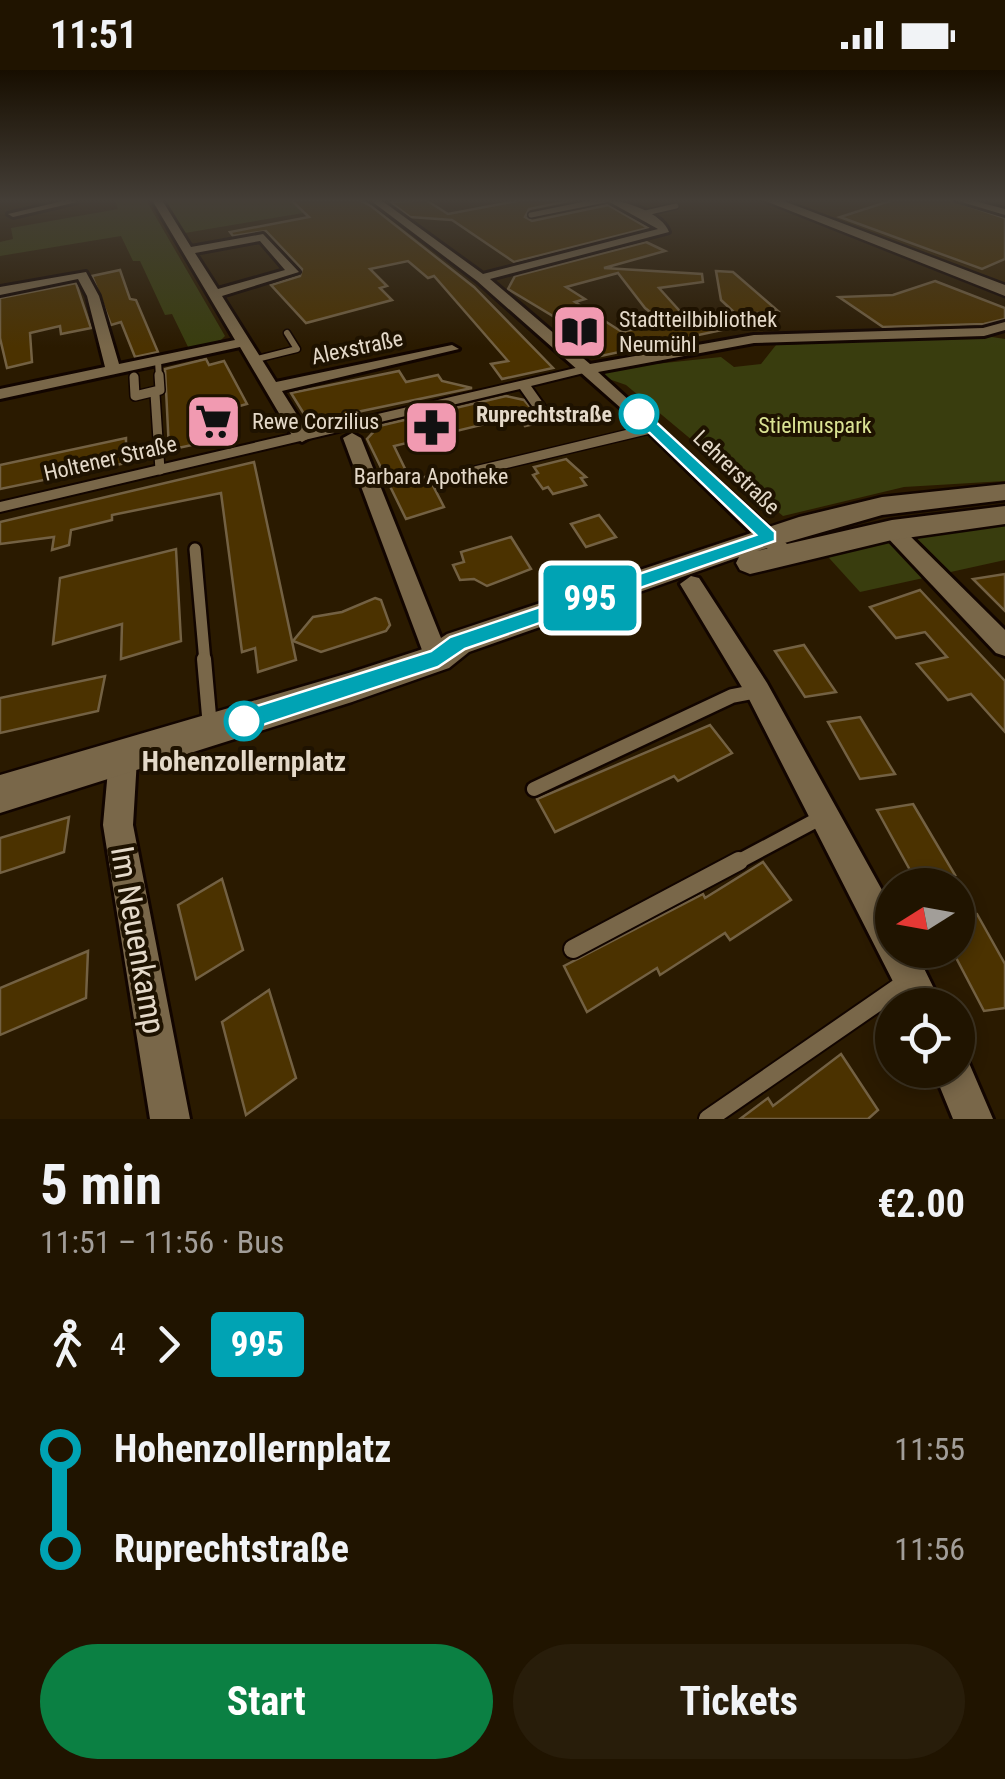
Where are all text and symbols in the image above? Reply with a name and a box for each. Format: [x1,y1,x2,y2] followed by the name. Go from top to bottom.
[50,13,137,57] text: 11:51
[550,302,610,362] library icon: Stadtteilbibliothek Neumühl
[619,307,777,357] place label: Stadtteilbibliothek Neumühl
[309,326,405,369] street label: Alexstraße
[183,391,243,451] supermarket icon: Rewe Corzilius
[620,395,658,433] marker: Ruprechtstraße
[401,398,461,458] pharmacy icon: Barbara Apotheke
[476,402,612,427] place label: Ruprechtstraße
[252,409,379,434] place label: Rewe Corzilius
[758,413,872,438] park label: Stielmuspark
[688,425,785,520] street label: Lehrerstraße
[41,431,179,486] street label: Holtener Straße
[354,464,508,489] place label: Barbara Apotheke
[532,566,648,630] line badge: 995
[563,578,617,619] text: 995
[225,702,263,740] marker: Hohenzollernplatz
[142,745,346,778] place label: Hohenzollernplatz
[103,843,173,1037] street label: Im Neuenkamp
[875,868,975,968] north arrow
[875,868,975,1088] map controls
[875,988,975,1088] button: locate
[40,1153,162,1217] text: 5 min
[877,1182,965,1226] text: €2.00
[40,1223,284,1261] text: 11:51 – 11:56 · Bus
[40,1317,95,1372] icon: walk
[141,1317,196,1372] icon: forward
[231,1324,284,1365] text: 995
[110,1325,126,1363] text: 4
[114,1427,391,1471] text: Hohenzollernplatz
[894,1430,965,1468] text: 11:55
[114,1527,349,1571] text: Ruprechtstraße
[894,1530,965,1568] text: 11:56
[40,1644,493,1759] button: Start
[513,1644,965,1759] button: Tickets

